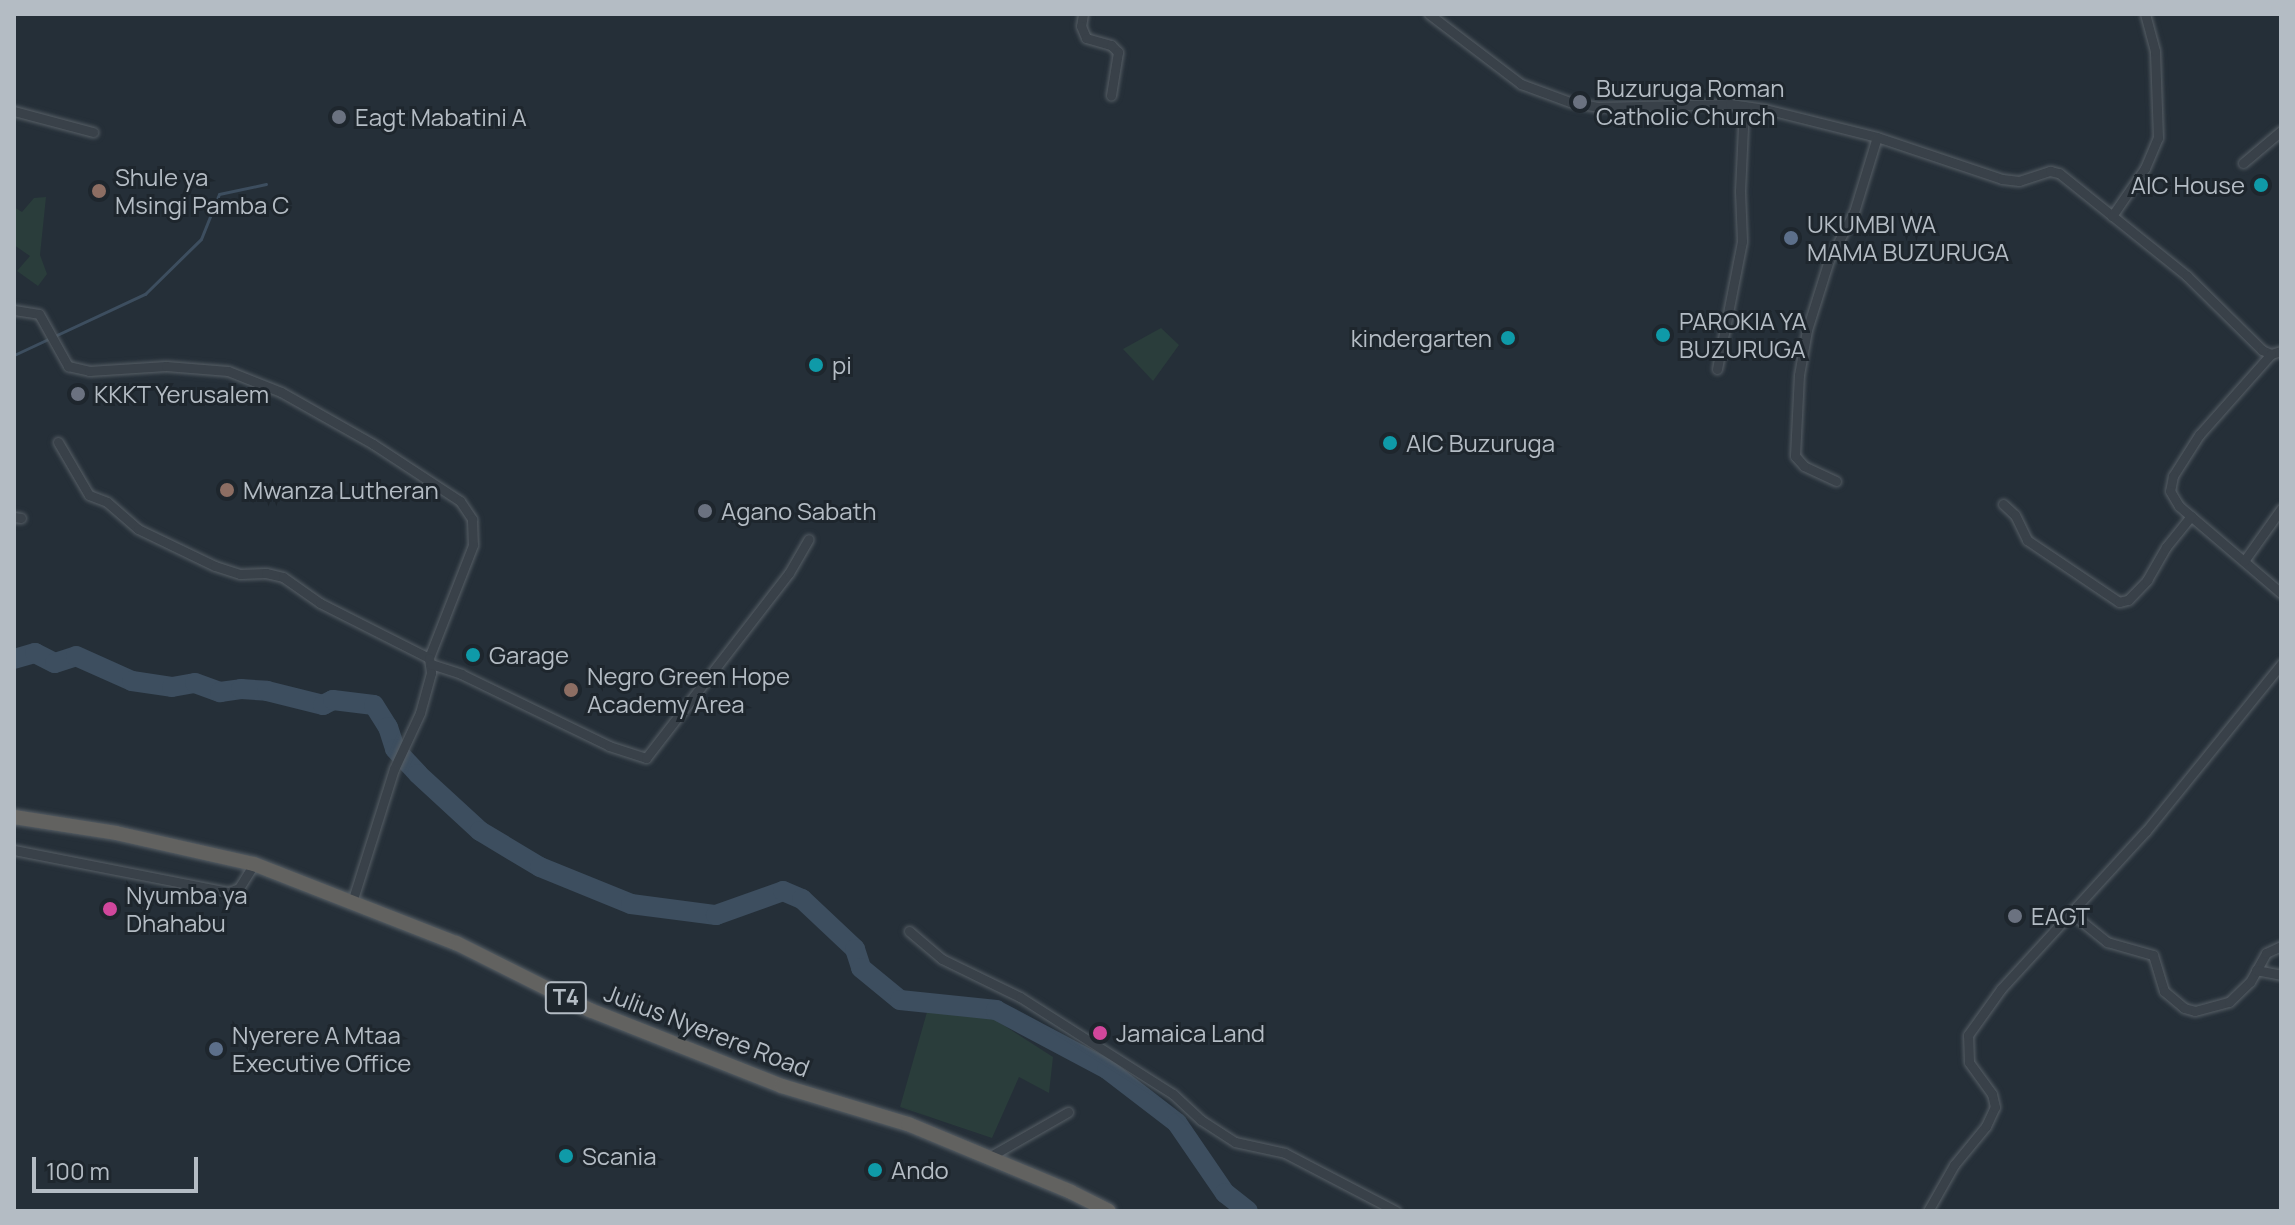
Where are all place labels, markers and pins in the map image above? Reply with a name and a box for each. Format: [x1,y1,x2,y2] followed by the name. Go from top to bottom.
[1596,74,1784,130] place label: Buzuruga Roman Catholic Church
[1571,93,1589,111] marker: Buzuruga Roman Catholic Church
[355,103,527,131] place label: Eagt Mabatini A
[330,108,348,126] marker: Eagt Mabatini A
[115,163,289,219] place label: Shule ya Msingi Pamba C
[2131,171,2245,199] place label: AIC House
[2252,176,2270,194] marker: AIC House
[90,182,108,200] marker: Shule ya Msingi Pamba C
[1807,210,2009,266] place label: UKUMBI WA MAMA BUZURUGA
[1782,229,1800,247] marker: UKUMBI WA MAMA BUZURUGA
[1679,307,1807,363] place label: PAROKIA YA BUZURUGA
[1351,324,1492,352] place label: kindergarten
[1654,326,1672,344] marker: PAROKIA YA BUZURUGA
[1499,329,1517,347] marker: kindergarten
[832,351,852,379] place label: pi
[807,356,825,374] marker: pi
[94,380,270,408] place label: KKKT Yerusalem
[69,385,87,403] marker: KKKT Yerusalem
[1406,429,1555,457] place label: AIC Buzuruga
[1381,434,1399,452] marker: AIC Buzuruga
[243,476,439,504] place label: Mwanza Lutheran
[218,481,236,499] marker: Mwanza Lutheran
[721,497,876,525] place label: Agano Sabath
[696,502,714,520] marker: Agano Sabath
[489,641,569,669] place label: Garage
[464,646,482,664] marker: Garage
[587,662,790,718] place label: Negro Green Hope Academy Area
[562,681,580,699] marker: Negro Green Hope Academy Area
[126,881,248,937] place label: Nyumba ya Dhahabu
[101,900,119,918] marker: Nyumba ya Dhahabu
[2031,902,2090,930] place label: EAGT
[2006,907,2024,925] marker: EAGT
[1116,1019,1265,1047] place label: Jamaica Land
[232,1021,411,1077] place label: Nyerere A Mtaa Executive Office
[1091,1024,1109,1042] marker: Jamaica Land
[207,1040,225,1058] marker: Nyerere A Mtaa Executive Office
[582,1142,657,1170] place label: Scania
[557,1147,575,1165] marker: Scania
[891,1156,949,1184] place label: Ando
[866,1161,884,1179] marker: Ando

